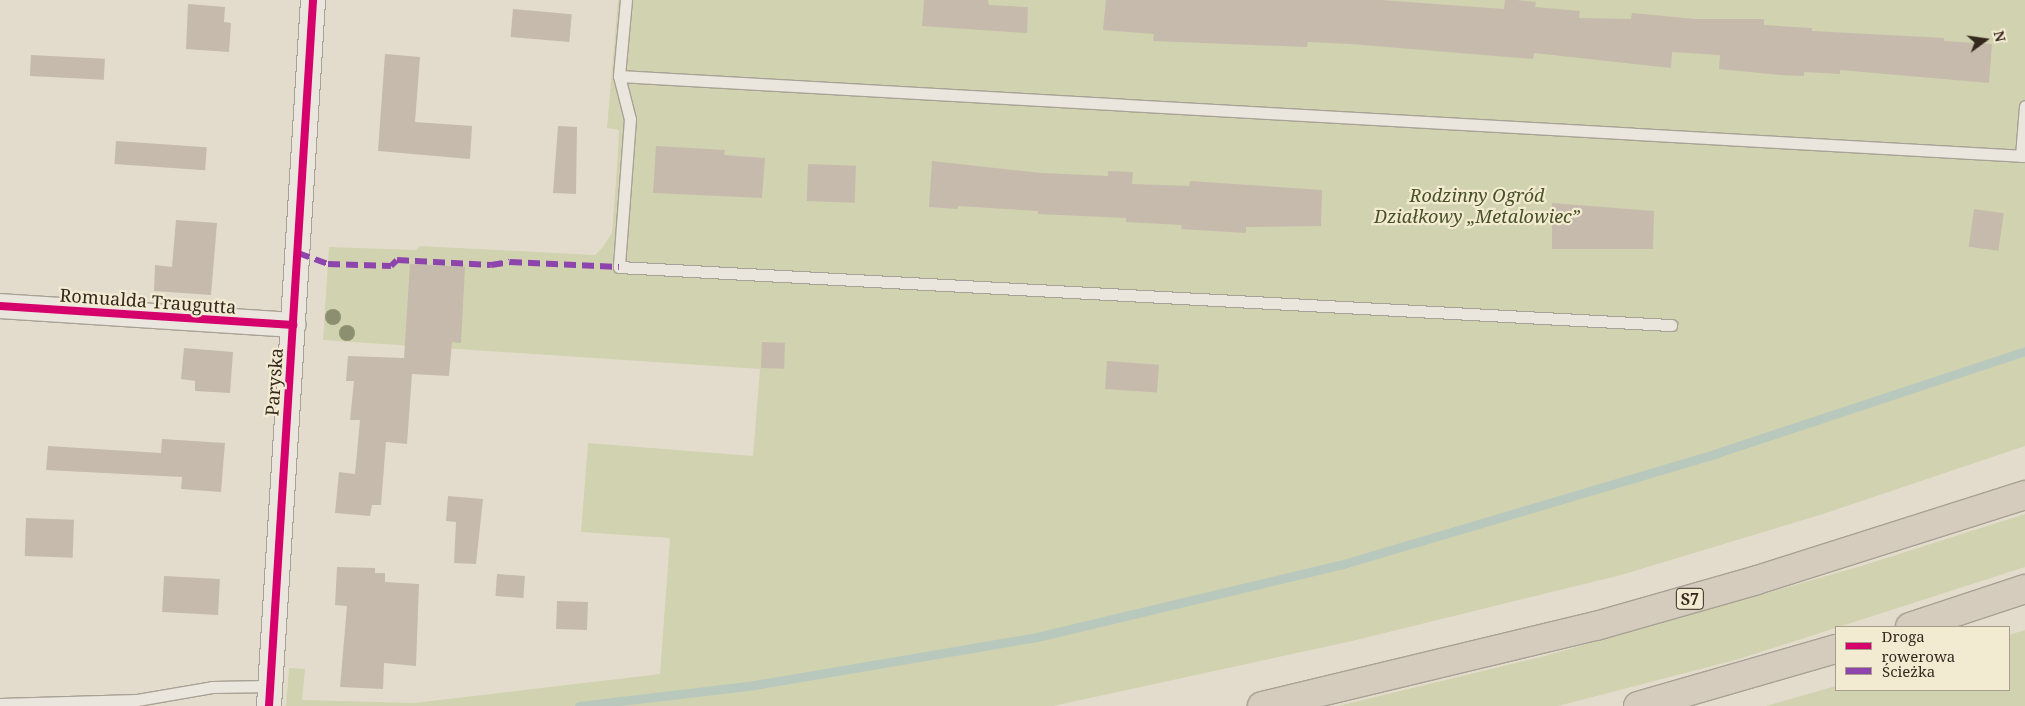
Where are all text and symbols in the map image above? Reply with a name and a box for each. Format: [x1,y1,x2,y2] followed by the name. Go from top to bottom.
[1960,15,2010,65] north arrow
[1989,29,2011,44] text: N
[1374,185,1580,228] park label: Rodzinny Ogród Działkowy „Metalowiec”
[59,284,237,318] street label: Romualda Traugutta
[261,347,287,417] street label: Paryska
[1675,586,1705,612] road number: S7
[1835,626,2010,691] legend
[1882,626,1955,666] text: Droga rowerowa
[1882,661,1935,681] text: Ścieżka

